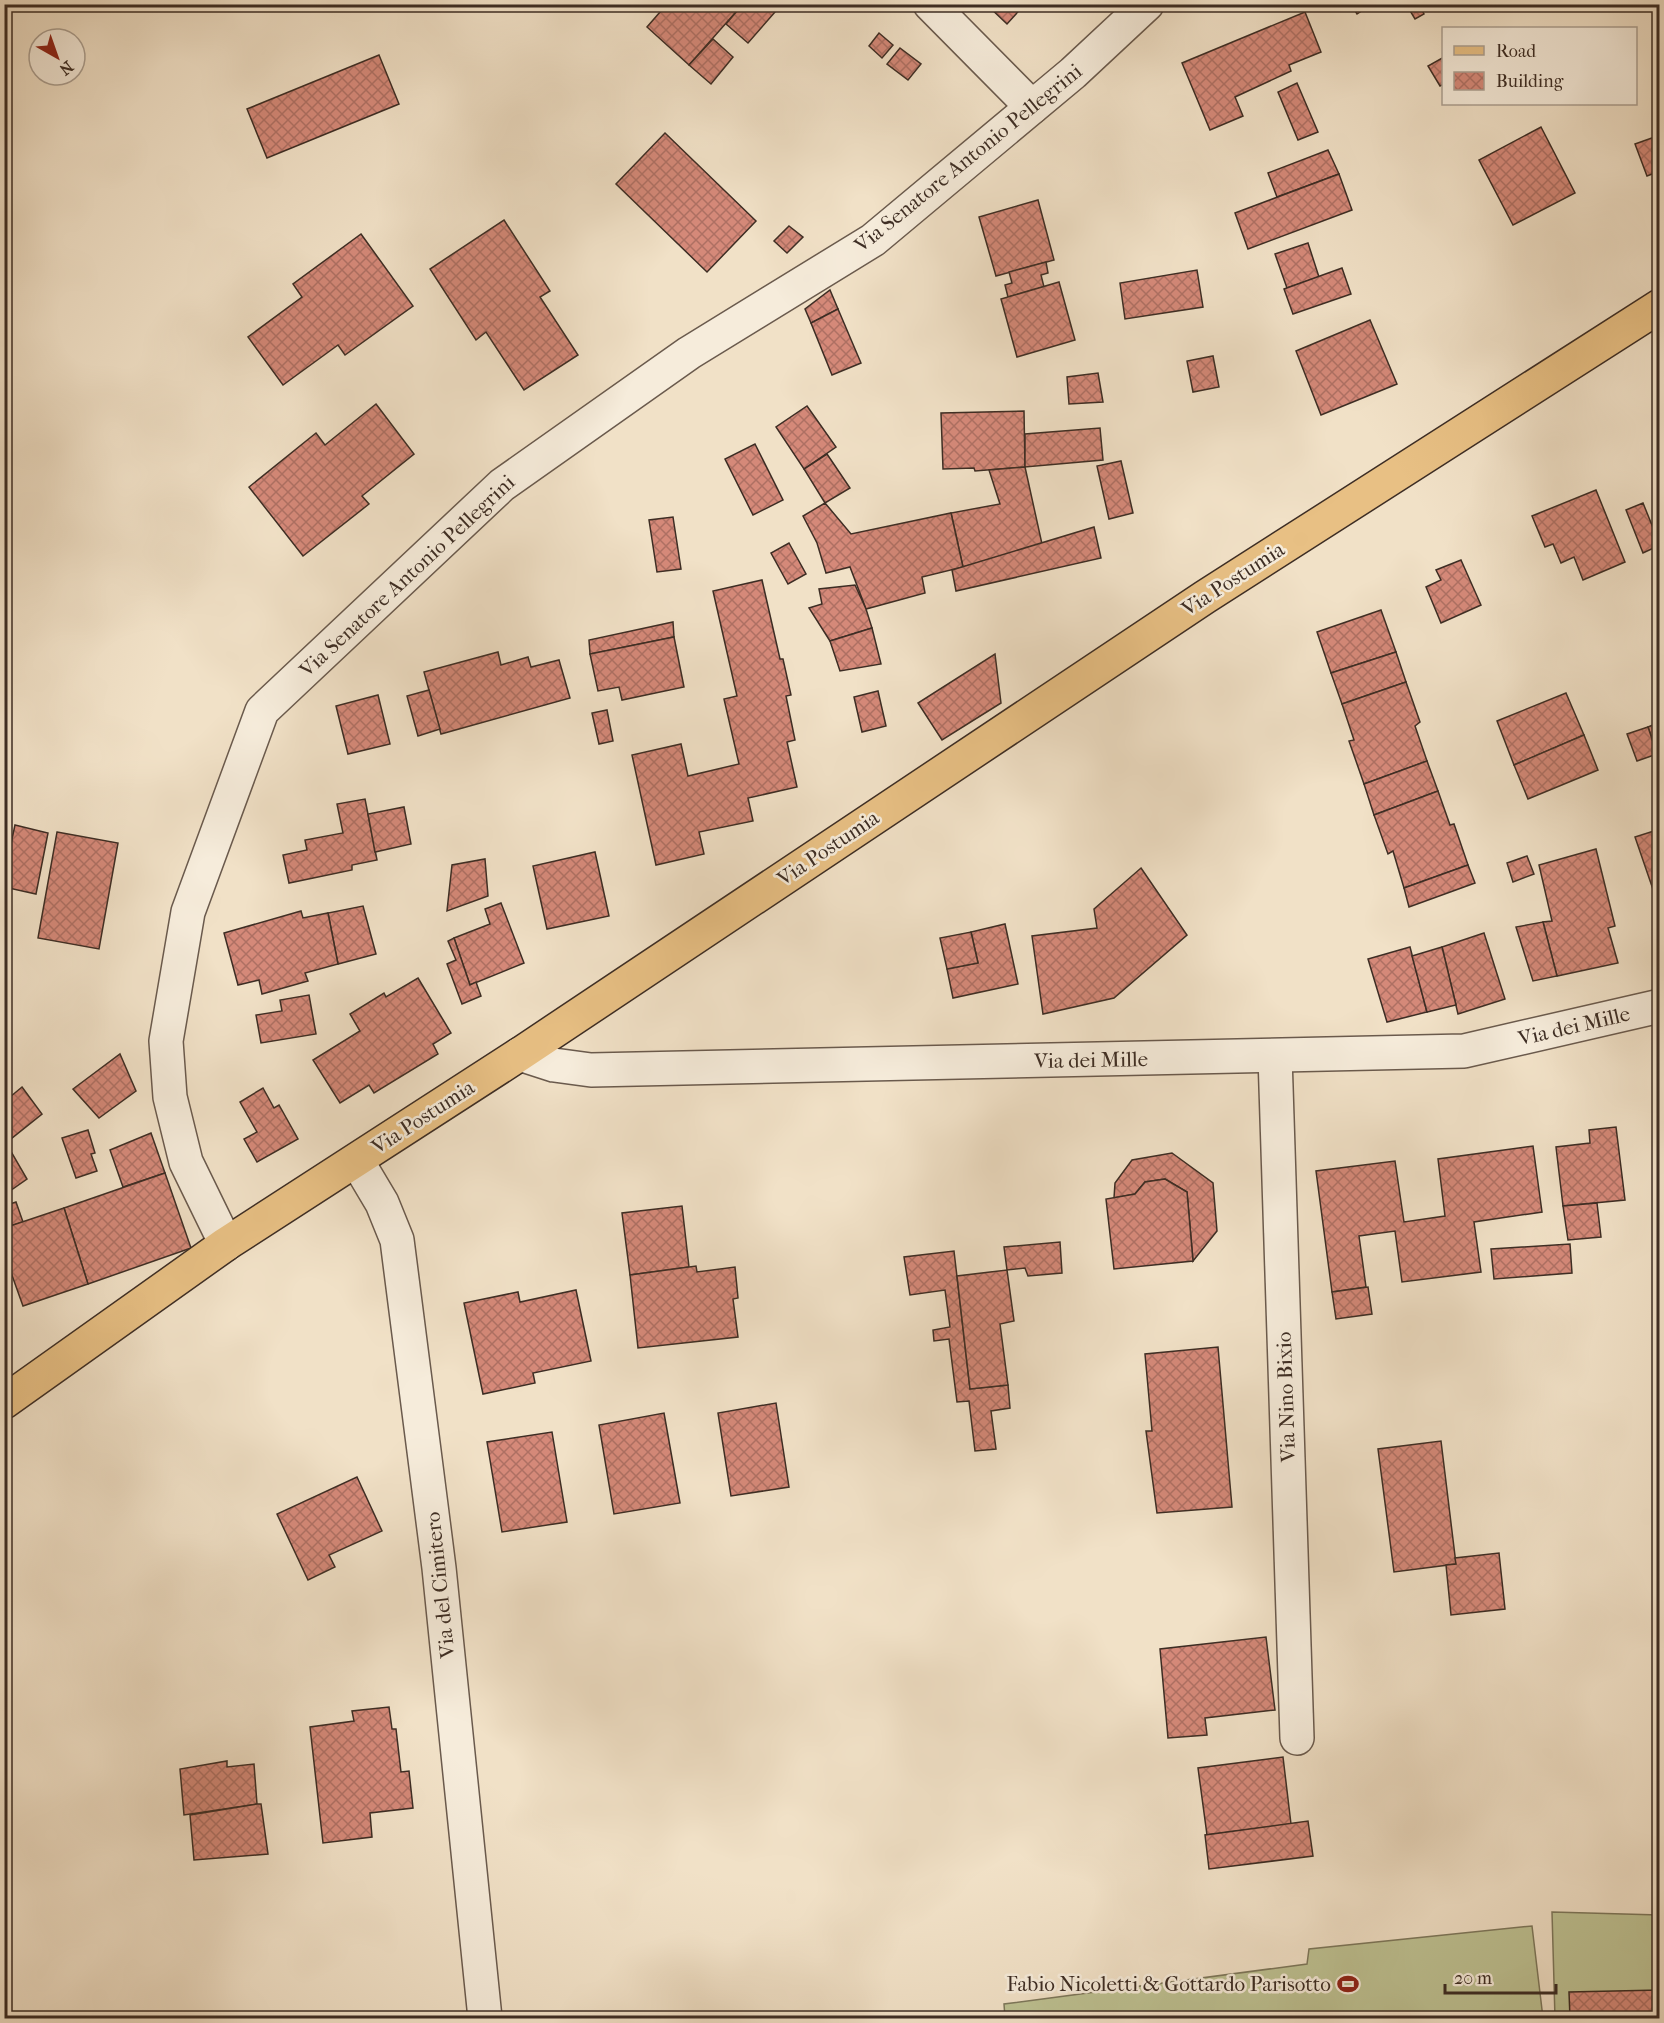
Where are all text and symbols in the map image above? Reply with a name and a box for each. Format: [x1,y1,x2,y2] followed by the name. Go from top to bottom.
[27,27,87,87] north arrow
[1442,27,1637,105] legend
[1496,41,1536,62] text: Road
[55,57,77,80] text: N
[849,59,1086,258] street label: Via Senatore Antonio Pellegrini
[1496,71,1564,92] text: Building
[294,470,519,683] street label: Via Senatore Antonio Pellegrini
[1176,537,1289,622] street label: Via Postumia
[772,805,884,891] street label: Via Postumia
[1515,1002,1632,1051] street label: Via dei Mille
[1033,1047,1148,1073] street label: Via dei Mille
[366,1075,479,1160] street label: Via Postumia
[1272,1331,1300,1464] street label: Via Nino Bixio
[420,1511,460,1660] street label: Via del Cimitero
[1445,1957,1556,1995] scale bar
[1454,1968,1492,1989] text: 20 m
[1006,1972,1331,1996] place label: Fabio Nicoletti & Gottardo Parisotto
[1336,1972,1360,1996] sports icon: Fabio Nicoletti & Gottardo Parisotto

